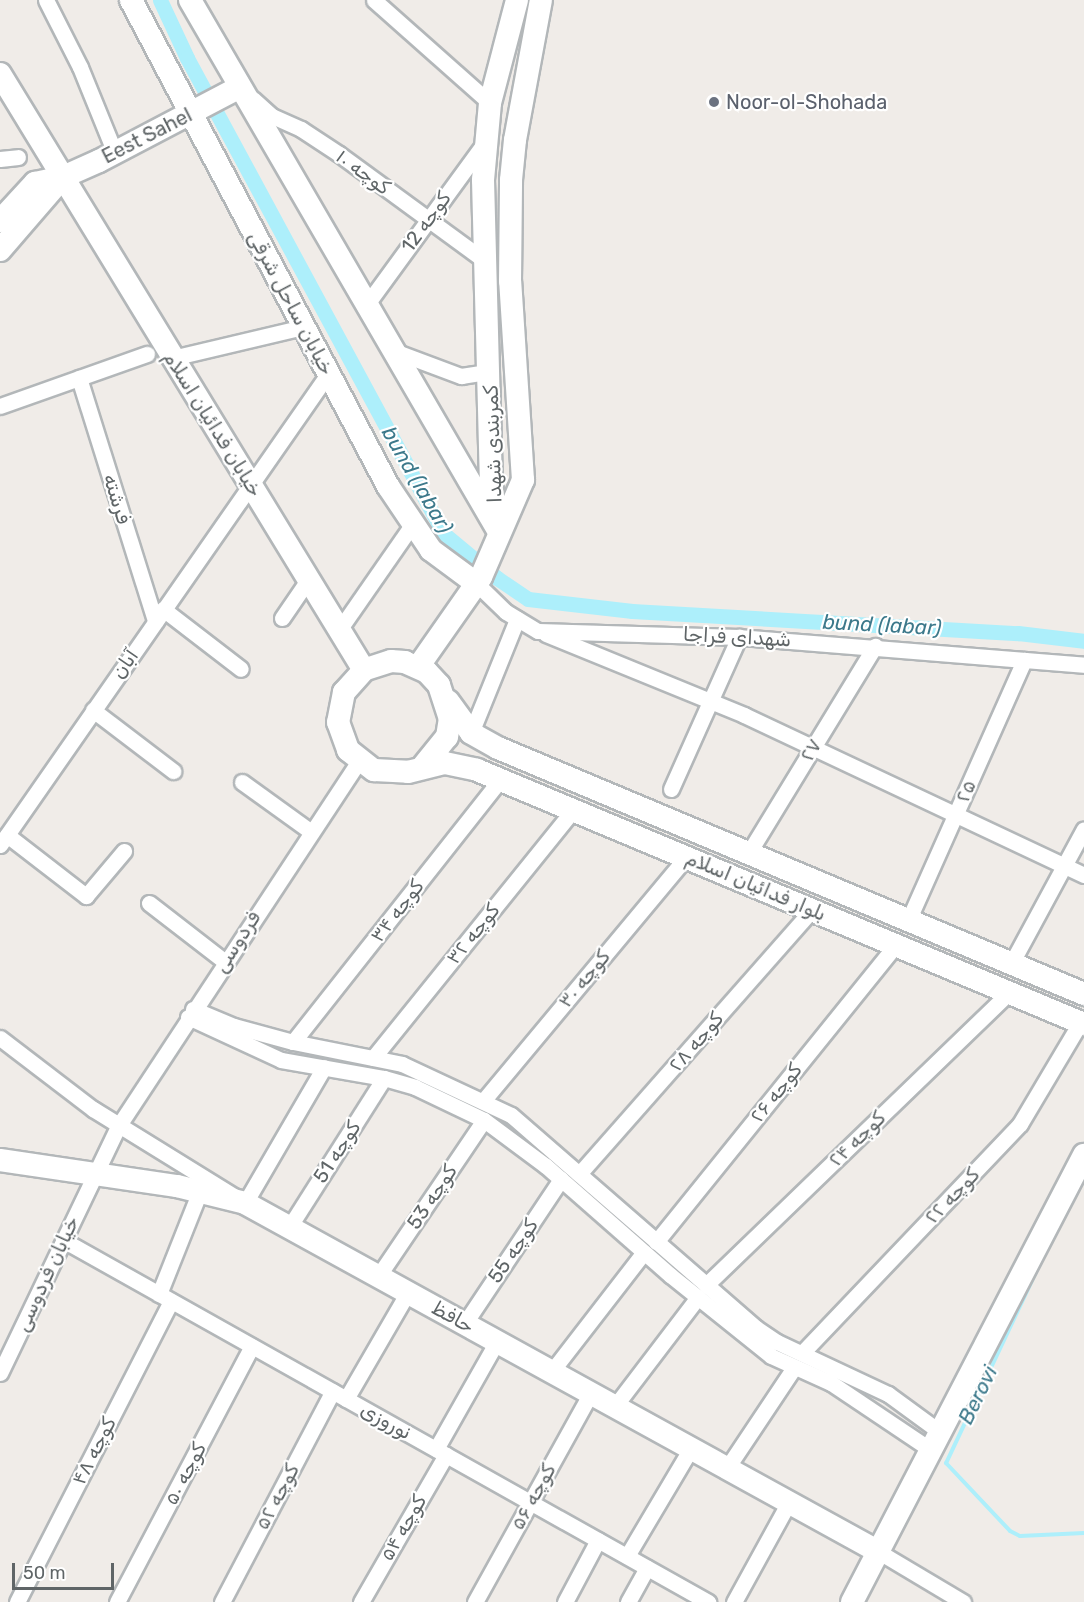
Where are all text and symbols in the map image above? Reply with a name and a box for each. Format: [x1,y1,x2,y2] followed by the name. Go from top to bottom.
[726,90,887,114] place label: Noor-ol-Shohada
[707,95,721,109] marker: Noor-ol-Shohada
[98,103,196,169] street label: Eest Sahel
[331,144,395,200] street label: کوچه ۱۰
[396,187,456,257] street label: کوچه 12
[243,227,339,379] street label: خیابان ساحل شرقی
[159,347,267,501] street label: خیابان فدائیان اسلام
[479,385,507,503] street label: کمربندی شهدا
[376,422,458,538] water label: bund (labar)
[98,471,136,527] street label: فرشته
[822,609,942,641] water label: bund (labar)
[682,622,792,652] street label: شهدای فراجا
[106,645,144,683] street label: آبان
[795,734,827,766] street label: ۲۷
[950,776,982,806] street label: ۲۵
[682,846,830,926] street label: بلوار فدائیان اسلام
[365,875,429,947] street label: کوچه ۳۴
[441,899,505,969] street label: کوچه ۳۲
[208,907,266,977] street label: فردوسی
[553,945,615,1013] street label: کوچه ۳۰
[664,1007,728,1077] street label: کوچه ۲۸
[745,1059,807,1127] street label: کوچه ۲۶
[824,1106,890,1172] street label: کوچه ۲۴
[308,1117,366,1187] street label: کوچه 51
[402,1160,462,1234] street label: کوچه 53
[920,1163,984,1229] street label: کوچه ۲۲
[10,1213,84,1335] street label: خیابان فردوسی
[483,1214,543,1288] street label: کوچه 55
[428,1296,478,1338] street label: حافظ
[953,1362,1003,1428] water label: Berovi
[356,1397,416,1445] street label: نوروزی
[67,1413,121,1489] street label: کوچه ۴۸
[159,1439,211,1509] street label: کوچه ۵۰
[250,1460,304,1534] street label: کوچه ۵۲
[505,1460,561,1534] street label: کوچه ۵۶
[375,1491,431,1565] street label: کوچه ۵۴
[15,1551,117,1589] scale bar
[23,1562,66,1584] text: 50 m

